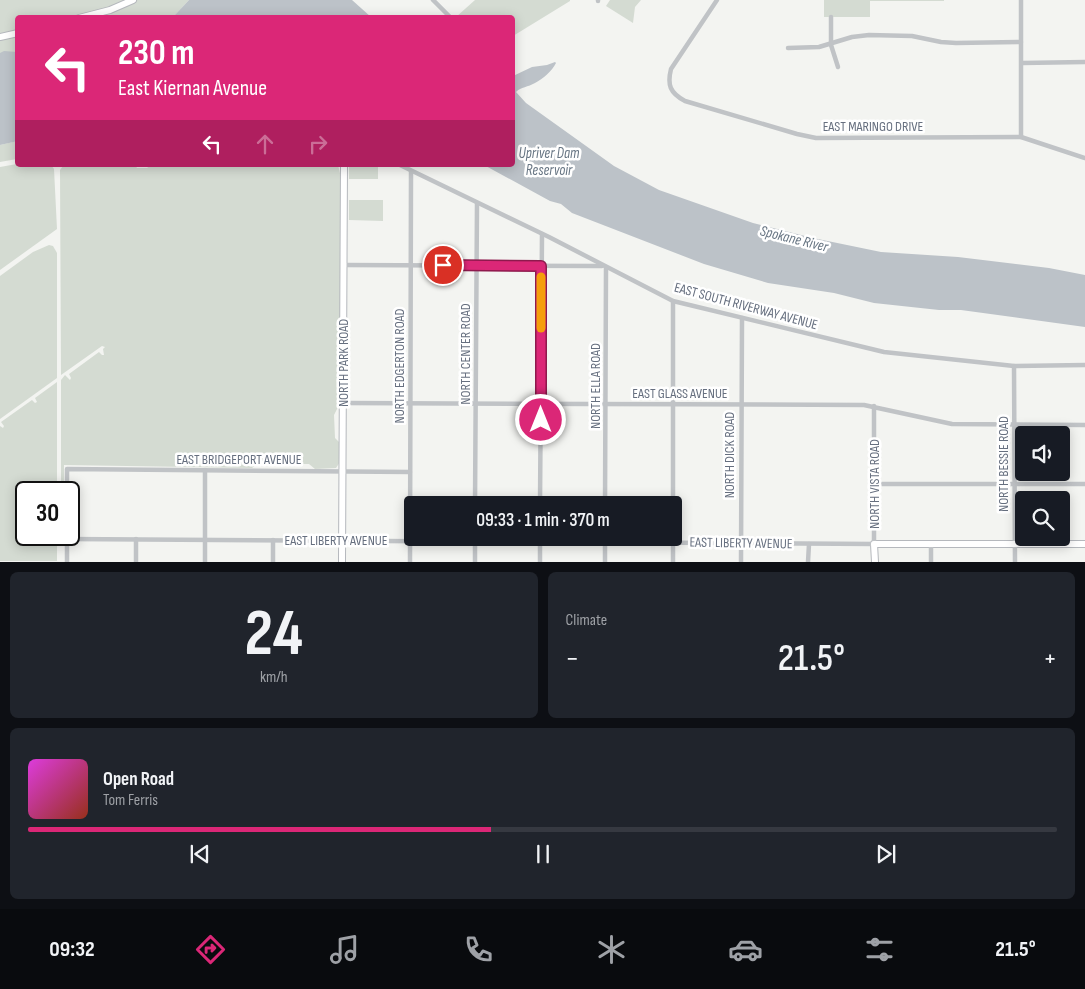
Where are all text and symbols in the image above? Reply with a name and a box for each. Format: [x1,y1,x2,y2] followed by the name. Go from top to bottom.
[118,32,194,75] text: 230 m
[35,35,100,100] icon: left
[118,75,267,102] text: East Kiernan Avenue
[823,118,924,135] street label: EAST MARINGO DRIVE
[198,130,226,158] icon: left
[251,130,279,158] icon: ahead
[304,130,332,158] icon: right
[519,144,580,180] water label: Upriver Dam Reservoir
[758,221,831,257] water label: Spokane River
[422,244,464,286] pin
[429,251,457,279] icon: arrive
[672,279,820,333] street label: EAST SOUTH RIVERWAY AVENUE
[457,303,474,405] street label: NORTH CENTER ROAD
[391,308,408,423] street label: NORTH EDGERTON ROAD
[335,319,352,407] street label: NORTH PARK ROAD
[587,343,604,429] street label: NORTH ELLA ROAD
[632,385,728,402] street label: EAST GLASS AVENUE
[514,393,566,445] position arrow
[721,412,738,498] street label: NORTH DICK ROAD
[995,416,1012,512] street label: NORTH BESSIE ROAD
[1015,426,1070,546] map controls
[1015,426,1070,481] button: sound
[866,439,883,529] street label: NORTH VISTA ROAD
[176,451,302,468] street label: EAST BRIDGEPORT AVENUE
[15,481,80,546] speed limit sign: 30
[1015,491,1070,546] button: search
[476,509,610,532] text: 09:33 · 1 min · 370 m
[285,532,388,549] street label: EAST LIBERTY AVENUE
[689,534,793,552] street label: EAST LIBERTY AVENUE
[245,596,303,674] text: 24
[566,611,607,630] text: Climate
[778,636,845,681] text: 21.5°
[566,642,579,675] text: −
[1043,642,1057,675] text: +
[260,668,288,687] text: km/h
[103,768,174,791] text: Open Road
[103,791,158,810] text: Tom Ferris
[186,840,214,868] icon: previous
[529,840,557,868] icon: pause
[872,840,900,868] icon: next
[193,932,228,967] icon: directions
[327,932,362,967] icon: music
[461,932,496,967] icon: phone
[594,932,629,967] icon: climate
[728,932,763,967] icon: car
[862,932,897,967] icon: filters
[49,936,95,963] text: 09:32
[995,936,1036,963] text: 21.5°

